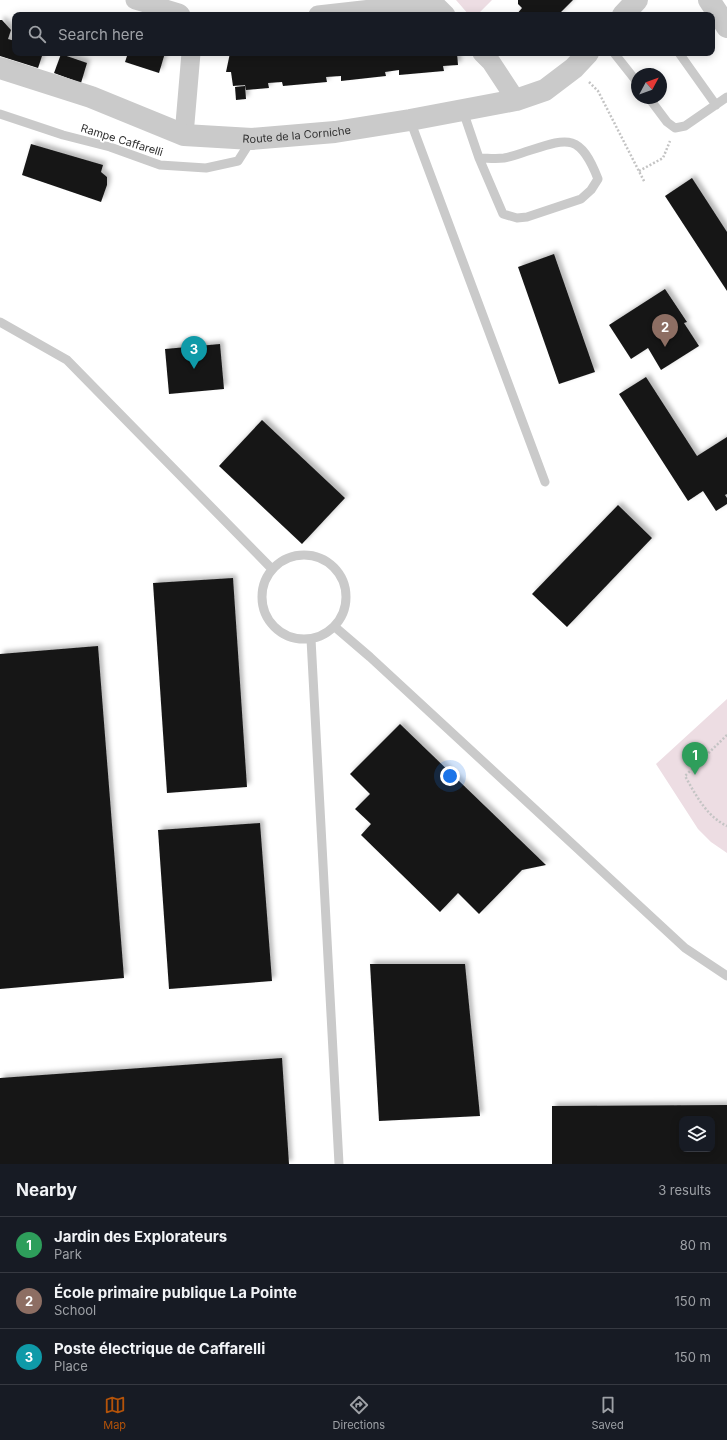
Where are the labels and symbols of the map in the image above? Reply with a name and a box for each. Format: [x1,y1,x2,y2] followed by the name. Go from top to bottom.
[631,68,667,104] north arrow
[79,121,165,159] street label: Rampe Caffarelli
[242,123,352,146] street label: Route de la Corniche
[652,314,678,347] pin: 2
[181,336,207,369] pin: 3
[682,742,708,775] pin: 1
[440,766,460,786] your location

